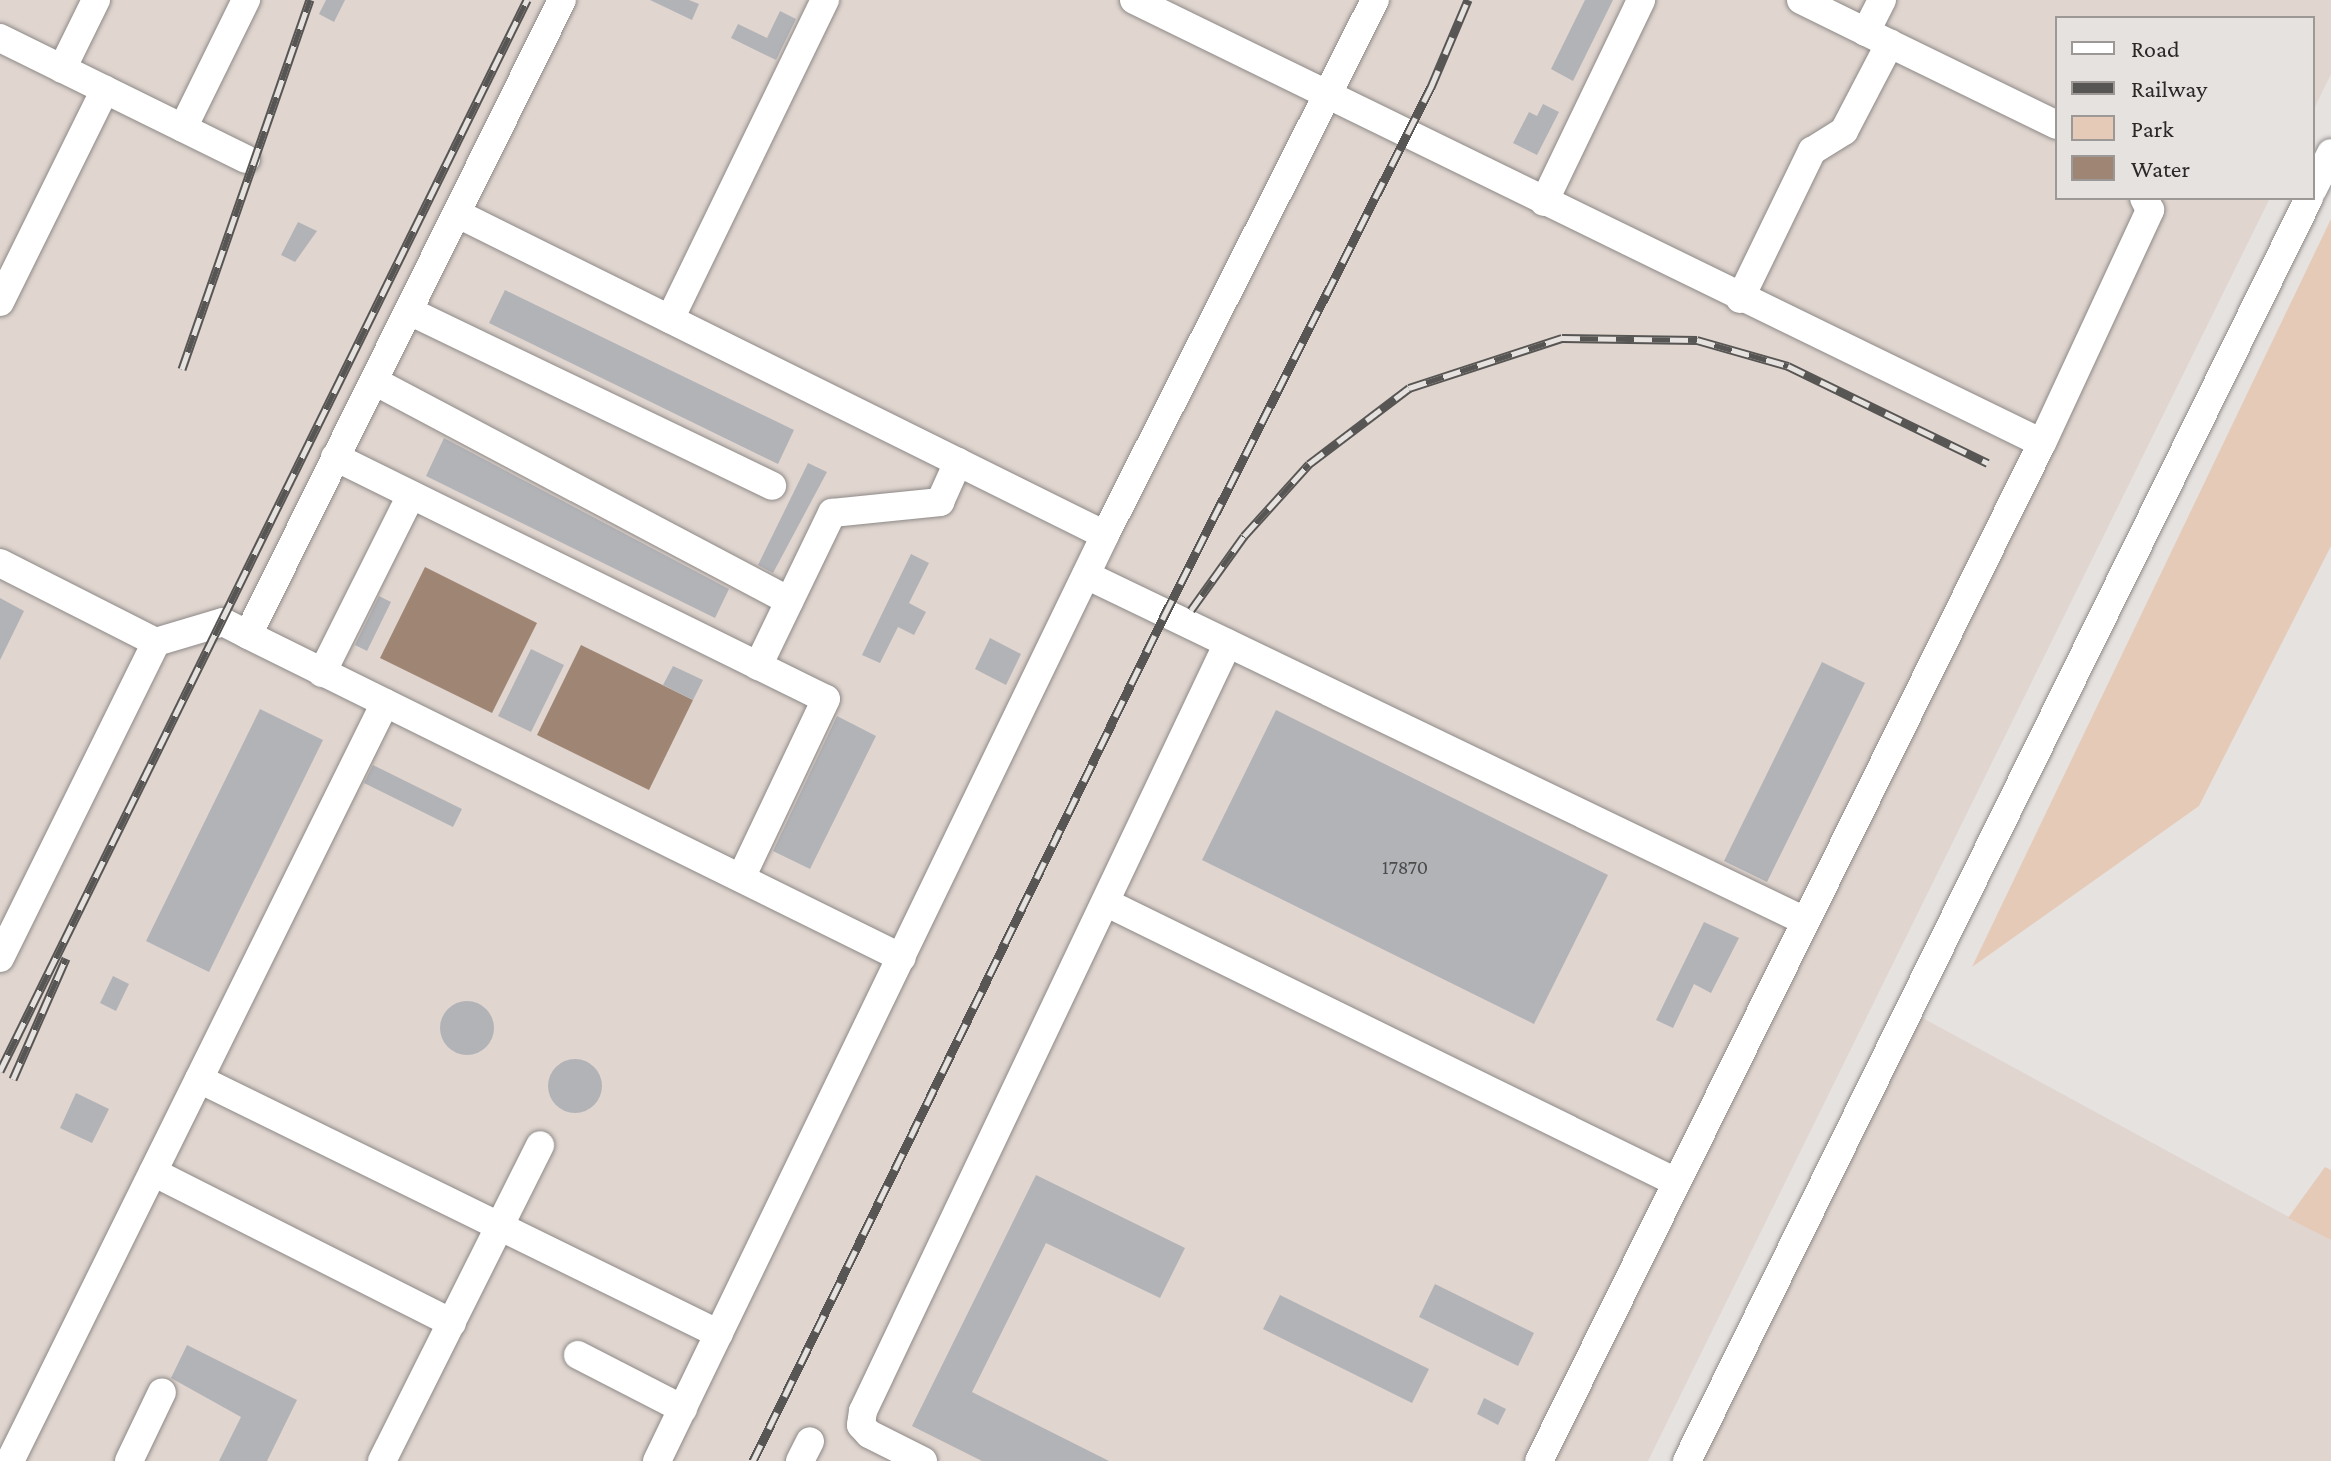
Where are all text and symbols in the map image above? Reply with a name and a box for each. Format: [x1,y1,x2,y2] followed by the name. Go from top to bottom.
[2055,16,2315,200] legend
[2131,35,2180,62] text: Road
[2131,75,2207,102] text: Railway
[2131,115,2174,142] text: Park
[2131,155,2190,182] text: Water
[1382,855,1428,879] house number: 17870

